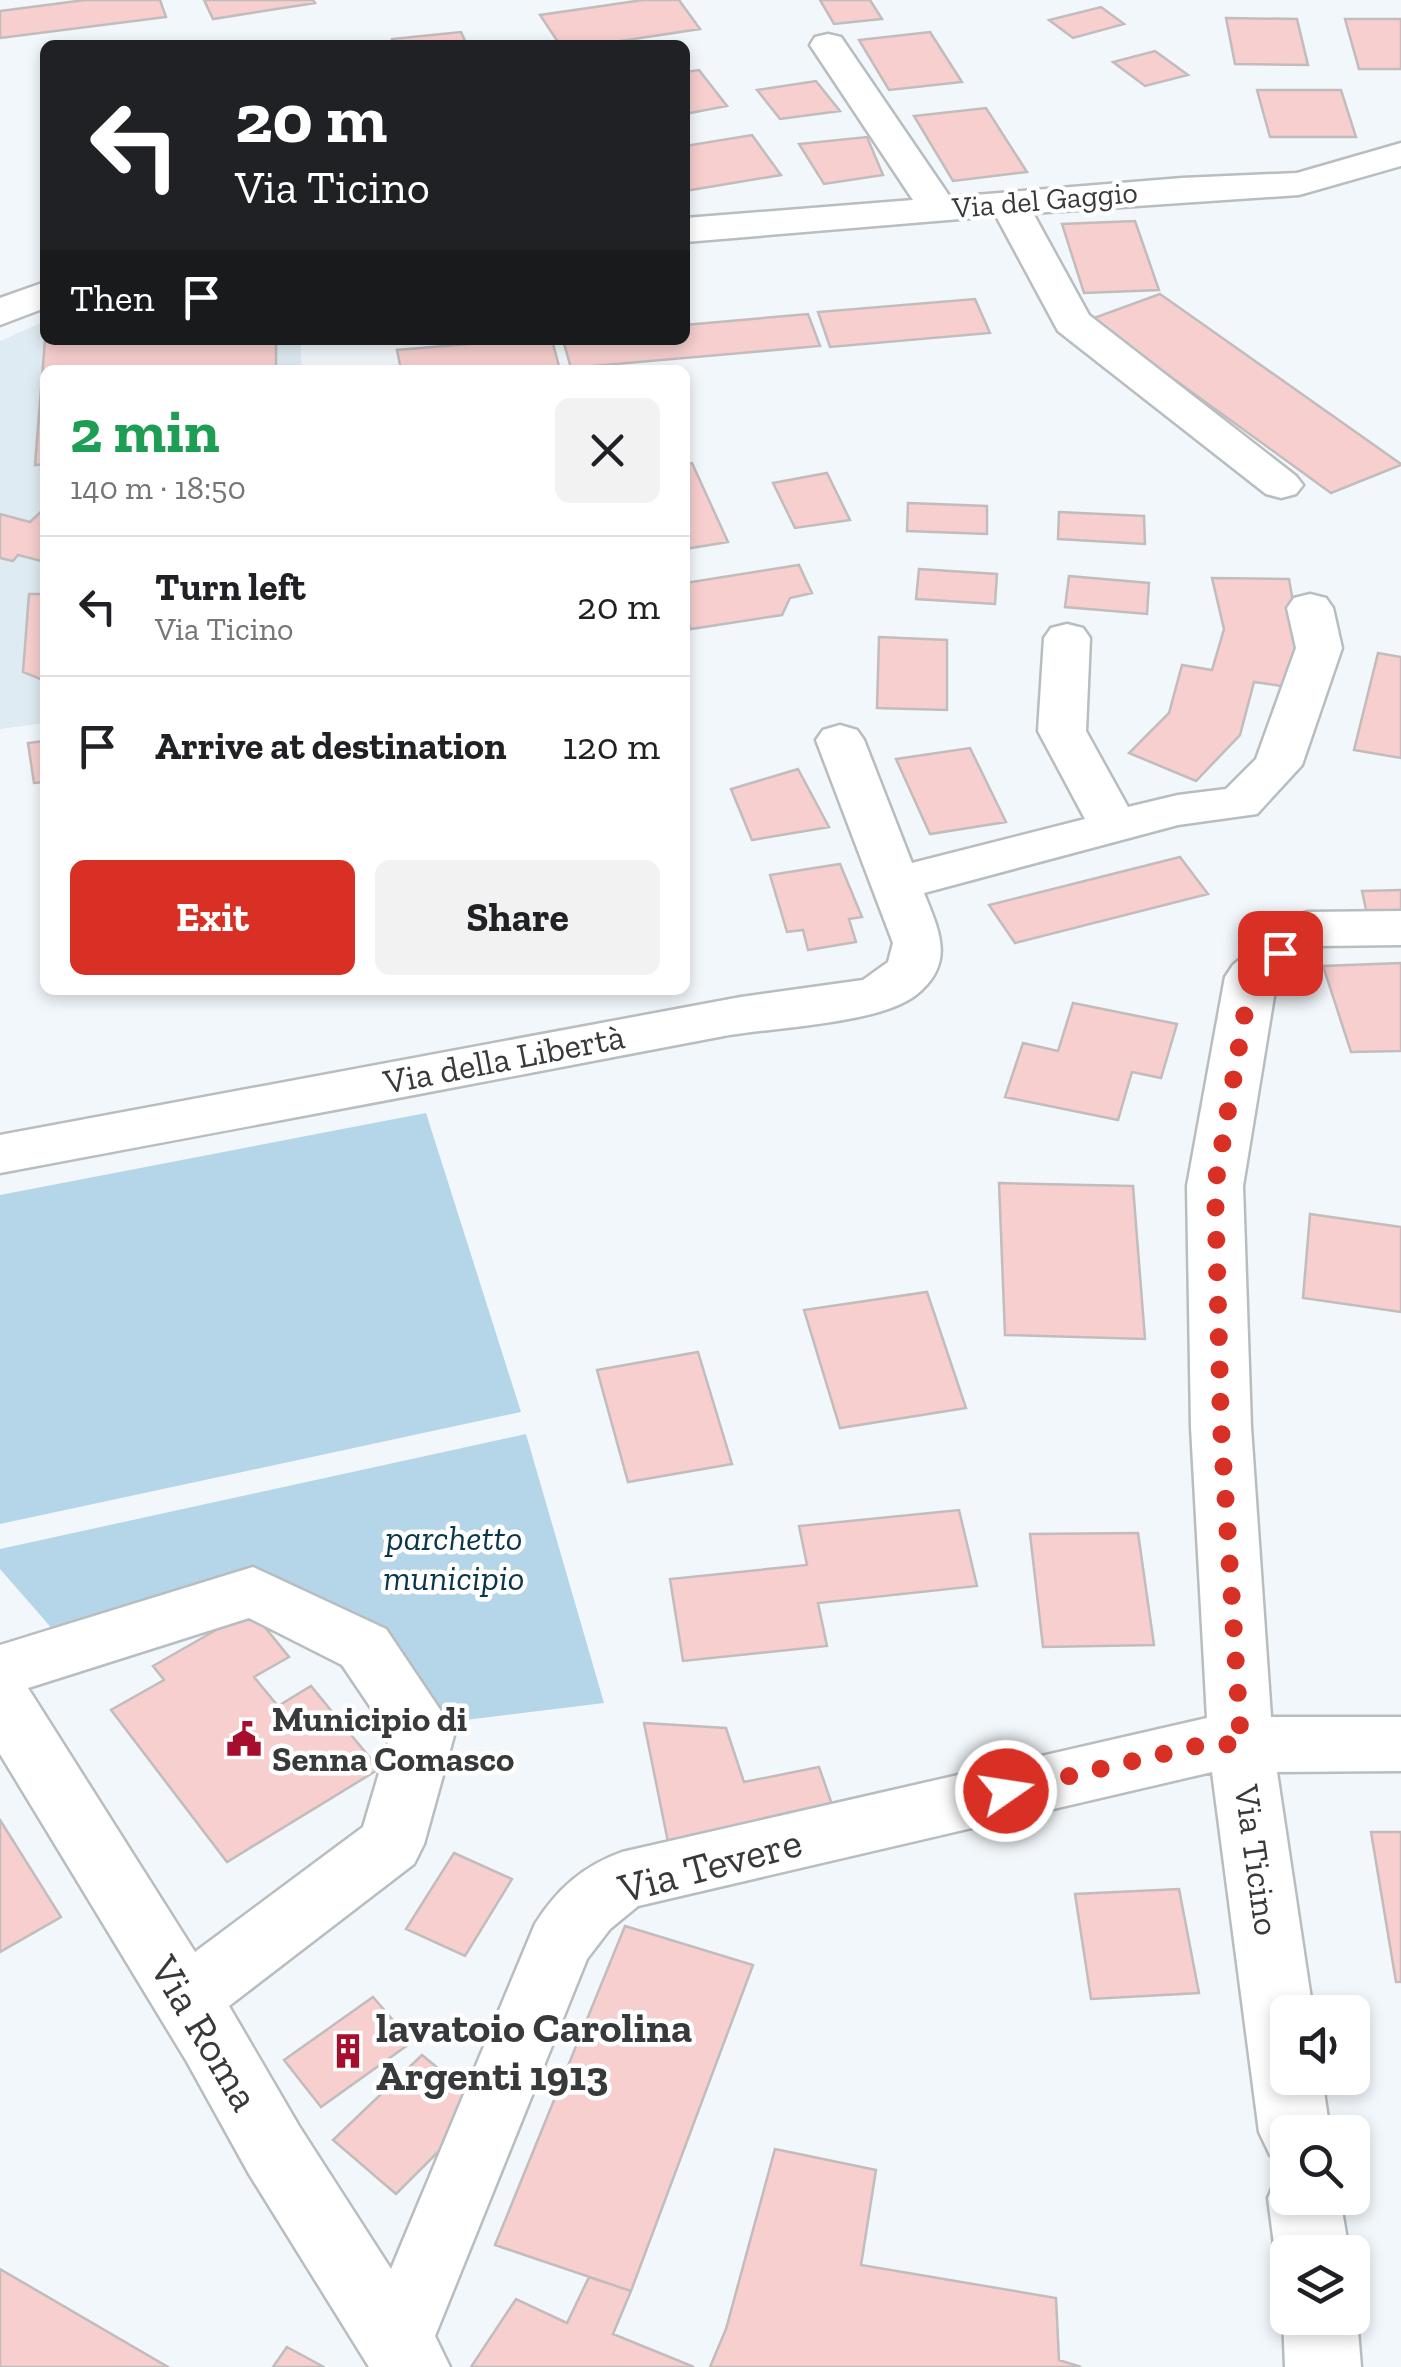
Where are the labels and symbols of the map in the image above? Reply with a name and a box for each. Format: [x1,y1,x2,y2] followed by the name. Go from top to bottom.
[950,174,1139,226] street label: Via del Gaggio
[1238,911,1323,996] pin
[379,1015,628,1103] street label: Via della Libertà
[383,1517,525,1599] park label: parchetto municipio
[272,1698,514,1780] place label: Municipio di Senna Comasco
[225,1720,263,1758] public building icon: Municipio di Senna Comasco
[954,1739,1058,1843] position arrow
[1226,1781,1288,1938] street label: Via Ticino
[612,1816,807,1914] street label: Via Tevere
[138,1946,271,2120] street label: Via Roma
[376,2002,692,2101] place label: lavatoio Carolina Argenti 1913
[329,2032,367,2070] building icon: lavatoio Carolina Argenti 1913

